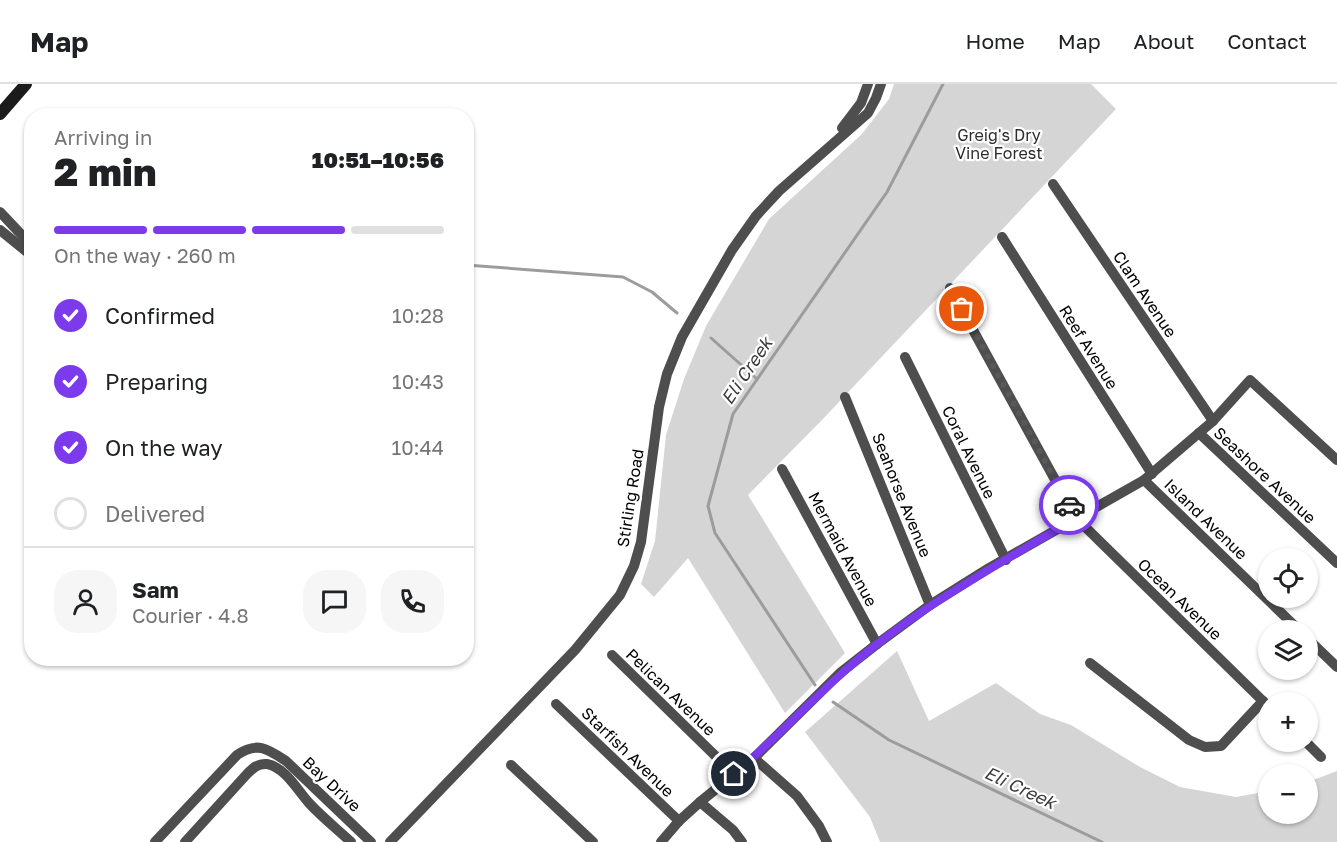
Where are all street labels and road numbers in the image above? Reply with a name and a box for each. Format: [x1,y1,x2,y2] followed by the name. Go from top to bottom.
[1109,247,1181,341] street label: Clam Avenue
[1055,301,1123,393] street label: Reef Avenue
[938,402,1000,502] street label: Coral Avenue
[1210,423,1320,527] street label: Seashore Avenue
[868,430,936,560] street label: Seahorse Avenue
[612,447,648,549] street label: Stirling Road
[1160,474,1252,564] street label: Island Avenue
[804,488,882,610] street label: Mermaid Avenue
[1134,554,1226,644] street label: Ocean Avenue
[622,644,720,740] street label: Pelican Avenue
[578,703,678,801] street label: Starfish Avenue
[299,752,365,816] street label: Bay Drive

